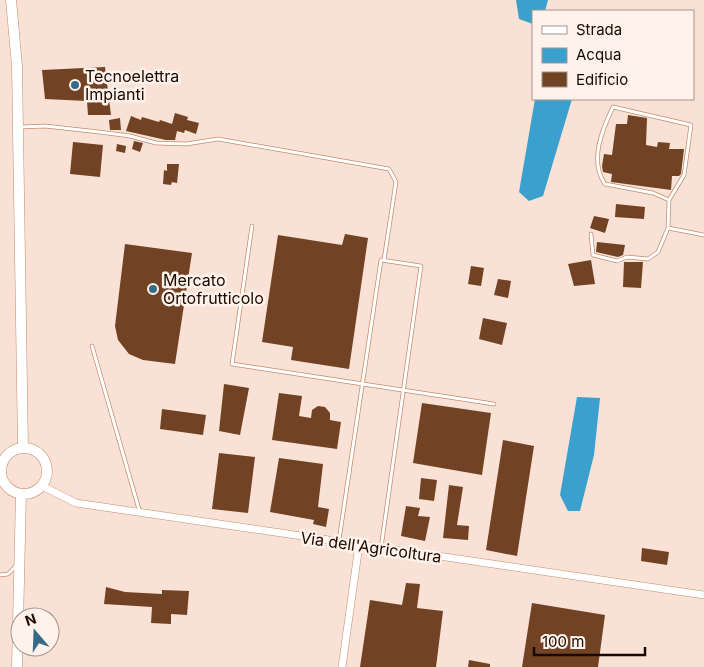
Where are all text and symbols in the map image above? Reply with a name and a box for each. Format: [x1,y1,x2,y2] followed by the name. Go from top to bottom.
[532,10,694,100] legend
[576,20,622,39] text: Strada
[576,45,621,64] text: Acqua
[85,66,179,104] place label: Tecnoelettra Impianti
[576,70,628,89] text: Edificio
[69,79,81,91] marker: Tecnoelettra Impianti
[163,270,264,308] place label: Mercato Ortofrutticolo
[147,283,159,295] marker: Mercato Ortofrutticolo
[299,527,443,567] street label: Via dell'Agricoltura
[10,607,60,657] north arrow
[23,609,38,629] text: N
[534,624,645,656] scale bar
[542,632,584,651] text: 100 m

